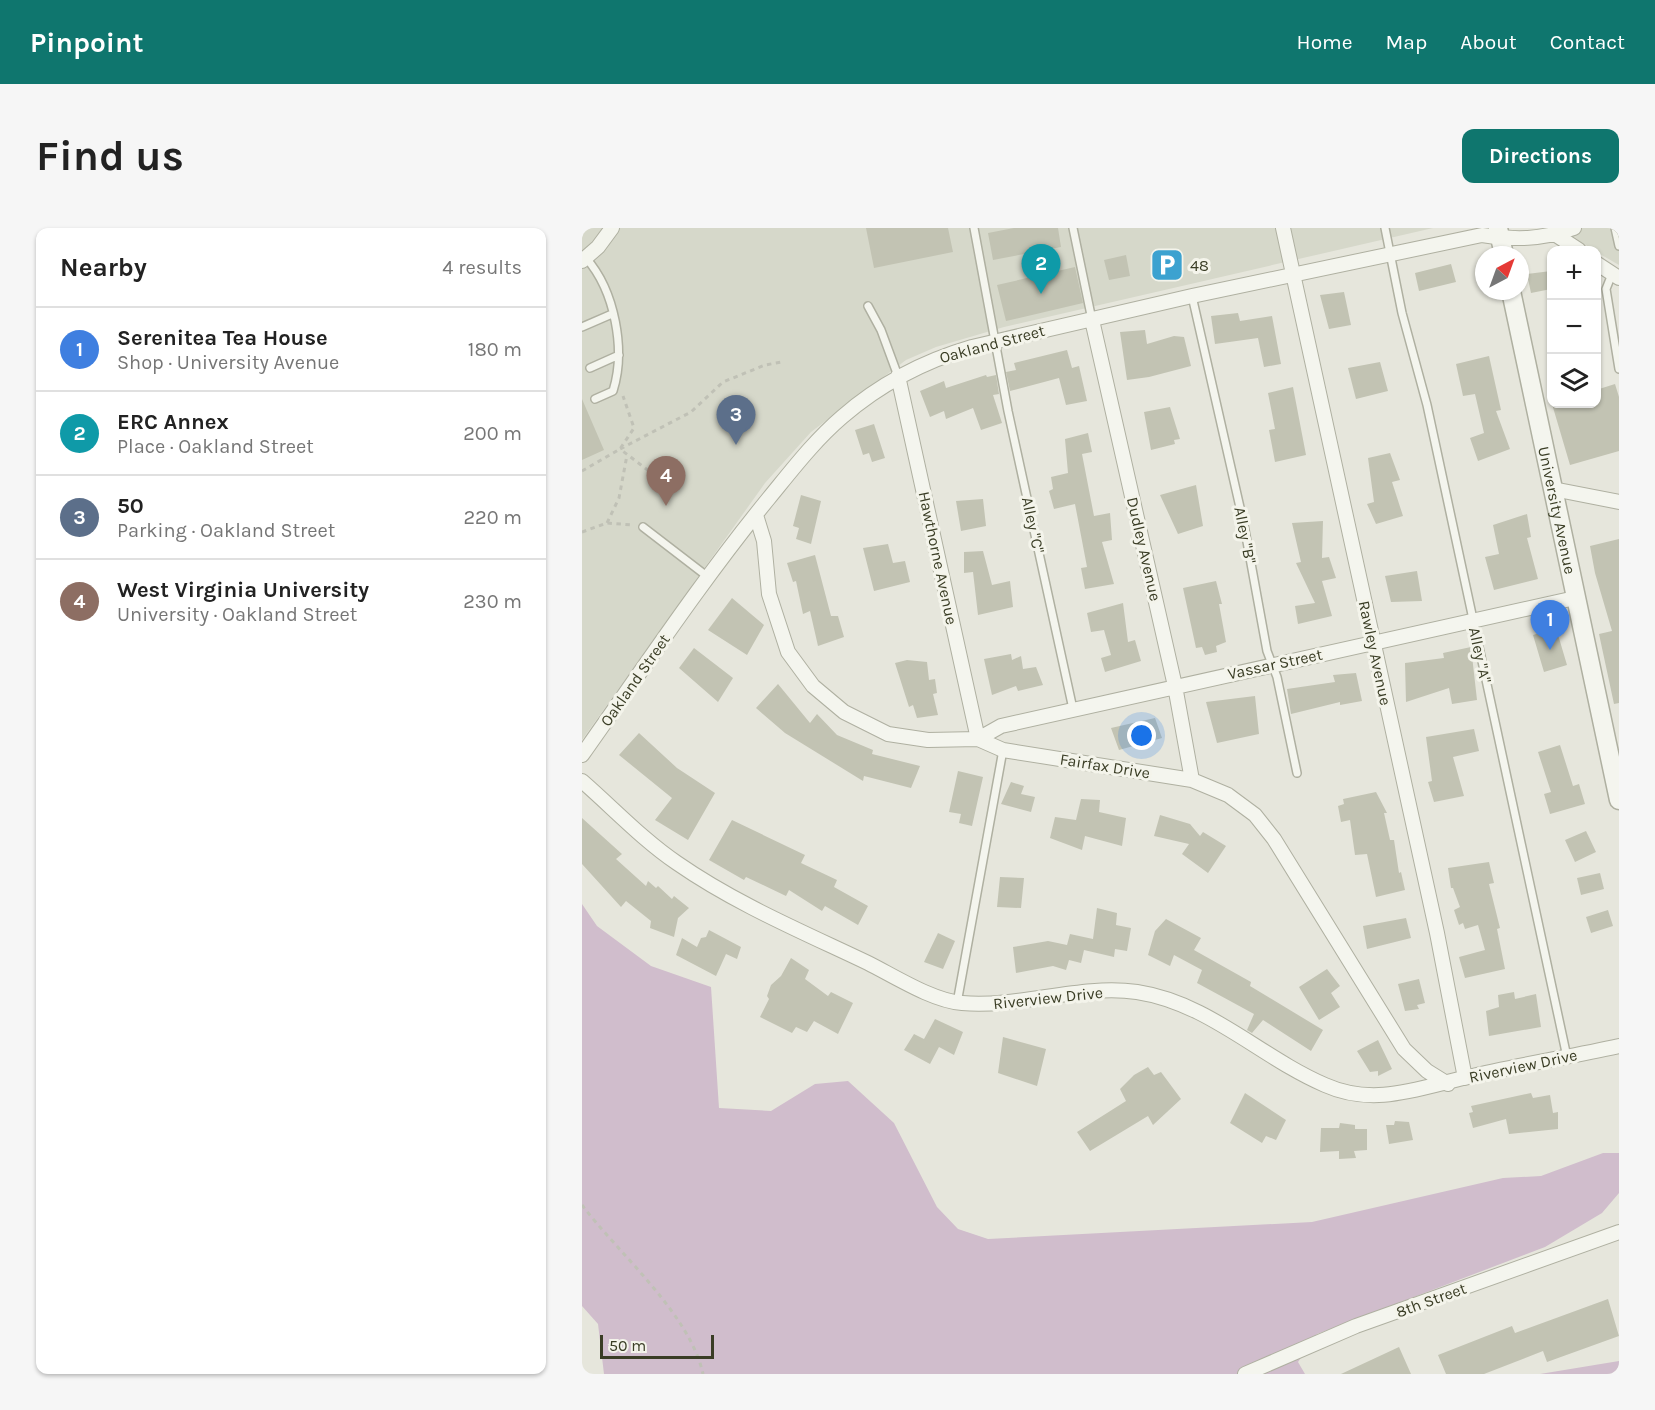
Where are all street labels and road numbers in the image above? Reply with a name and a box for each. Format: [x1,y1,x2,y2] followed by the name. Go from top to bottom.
[937,321,1047,367] street label: Oakland Street
[1535,444,1580,576] street label: University Avenue
[915,490,961,626] street label: Hawthorne Avenue
[1018,495,1048,555] street label: Alley "C"
[1123,495,1165,603] street label: Dudley Avenue
[1230,505,1260,565] street label: Alley "B"
[1355,599,1395,707] street label: Rawley Avenue
[1465,625,1495,685] street label: Alley "A"
[596,630,674,730] street label: Oakland Street
[1226,645,1324,683] street label: Vassar Street
[1059,749,1151,783] street label: Fairfax Drive
[992,983,1104,1013] street label: Riverview Drive
[1467,1045,1579,1087] street label: Riverview Drive
[1393,1279,1469,1321] street label: 8th Street

